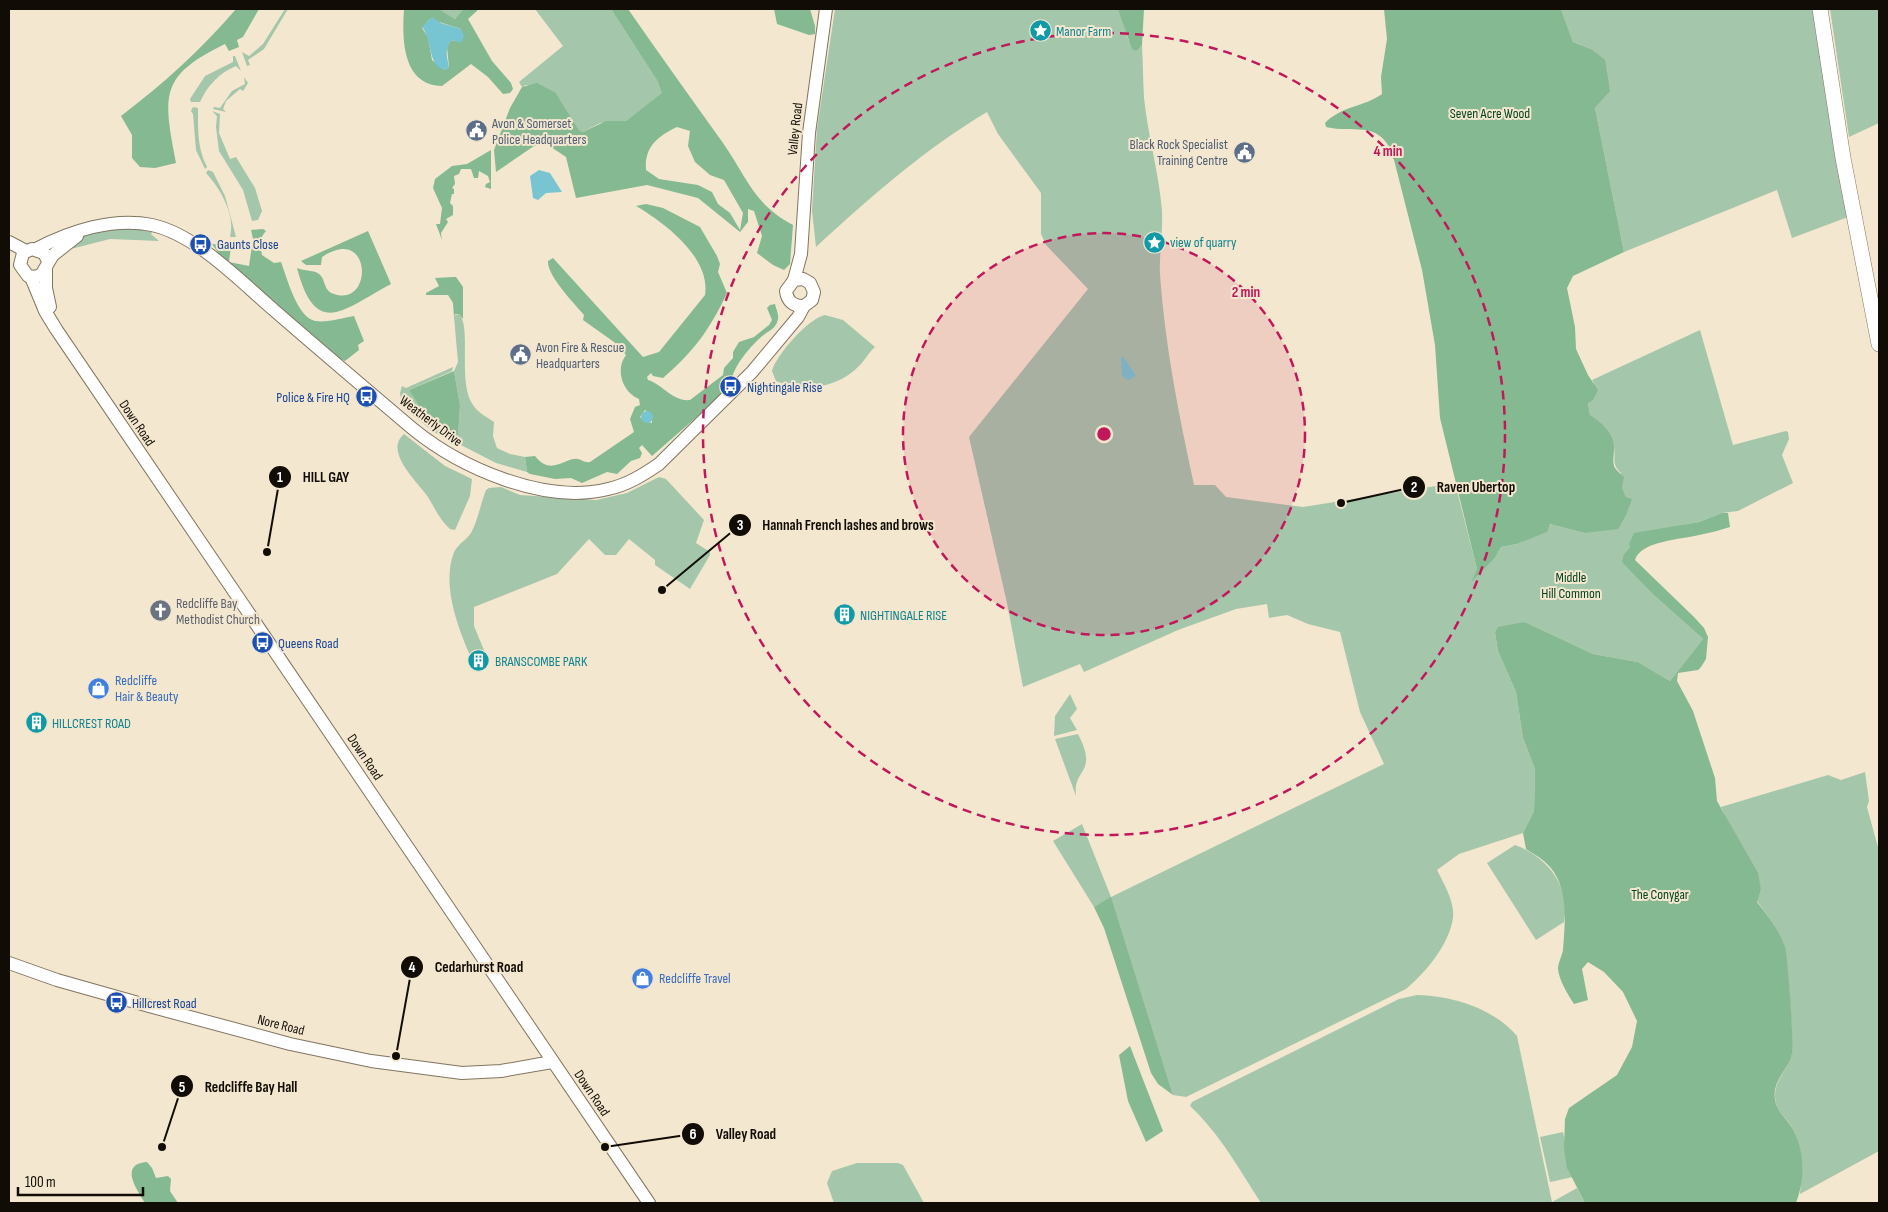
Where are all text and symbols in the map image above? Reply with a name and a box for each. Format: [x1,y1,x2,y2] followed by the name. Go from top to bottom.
[1028,19,1052,43] place icon: Manor Farm
[1056,23,1111,40] place label: Manor Farm
[784,102,806,156] street label: Valley Road
[1450,105,1530,122] park label: Seven Acre Wood
[491,115,586,148] place label: Avon & Somerset Police Headquarters
[464,119,488,143] public building icon: Avon & Somerset Police Headquarters
[1130,136,1228,169] place label: Black Rock Specialist Training Centre
[1232,140,1256,164] public building icon: Black Rock Specialist Training Centre
[1374,142,1402,161] text: 4 min
[1142,230,1166,254] place icon: view of quarry
[189,232,213,256] bus stop icon: Gaunts Close
[1170,234,1237,251] place label: view of quarry
[217,236,279,253] place label: Gaunts Close
[1232,283,1260,302] text: 2 min
[535,339,624,372] place label: Avon Fire & Rescue Headquarters
[508,343,532,367] public building icon: Avon Fire & Rescue Headquarters
[719,375,743,399] bus stop icon: Nightingale Rise
[747,379,822,396] place label: Nightingale Rise
[354,385,378,409] bus stop icon: Police & Fire HQ
[276,389,350,406] place label: Police & Fire HQ
[396,392,466,450] street label: Weatherly Drive
[115,397,159,449] street label: Down Road
[1095,425,1113,443] centre of rings
[268,462,359,492] callout: HILL GAY
[277,468,283,487] text: 1
[303,468,349,487] text: HILL GAY
[1402,472,1525,502] callout: Raven Ubertop
[1411,478,1417,497] text: 2
[1437,478,1515,497] text: Raven Ubertop
[727,510,944,540] callout: Hannah French lashes and brows
[737,516,744,535] text: 3
[762,516,934,535] text: Hannah French lashes and brows
[1541,569,1601,602] park label: Middle Hill Common
[176,595,260,628] place label: Redcliffe Bay Methodist Church
[148,599,172,623] church icon: Redcliffe Bay Methodist Church
[832,603,856,627] building icon: NIGHTINGALE RISE
[860,607,947,624] place label: NIGHTINGALE RISE
[250,631,274,655] bus stop icon: Queens Road
[278,635,339,652] place label: Queens Road
[467,649,491,673] building icon: BRANSCOMBE PARK
[495,653,588,670] place label: BRANSCOMBE PARK
[115,672,179,705] place label: Redcliffe Hair & Beauty
[87,676,111,700] shop icon: Redcliffe Hair & Beauty
[24,711,48,735] building icon: HILLCREST ROAD
[52,715,131,732] place label: HILLCREST ROAD
[343,731,387,783] street label: Down Road
[1631,886,1689,903] park label: The Conygar
[400,952,533,982] callout: Cedarhurst Road
[409,958,416,977] text: 4
[435,958,523,977] text: Cedarhurst Road
[631,966,655,990] shop icon: Redcliffe Travel
[659,970,731,987] place label: Redcliffe Travel
[104,991,128,1015] bus stop icon: Hillcrest Road
[132,995,197,1012] place label: Hillcrest Road
[256,1011,306,1039] street label: Nore Road
[570,1067,614,1119] street label: Down Road
[170,1071,307,1101] callout: Redcliffe Bay Hall
[179,1078,186,1097] text: 5
[205,1078,297,1097] text: Redcliffe Bay Hall
[681,1119,786,1149] callout: Valley Road
[689,1125,697,1144] text: 6
[716,1125,776,1144] text: Valley Road
[18,1164,142,1196] scale bar
[25,1173,56,1192] text: 100 m

